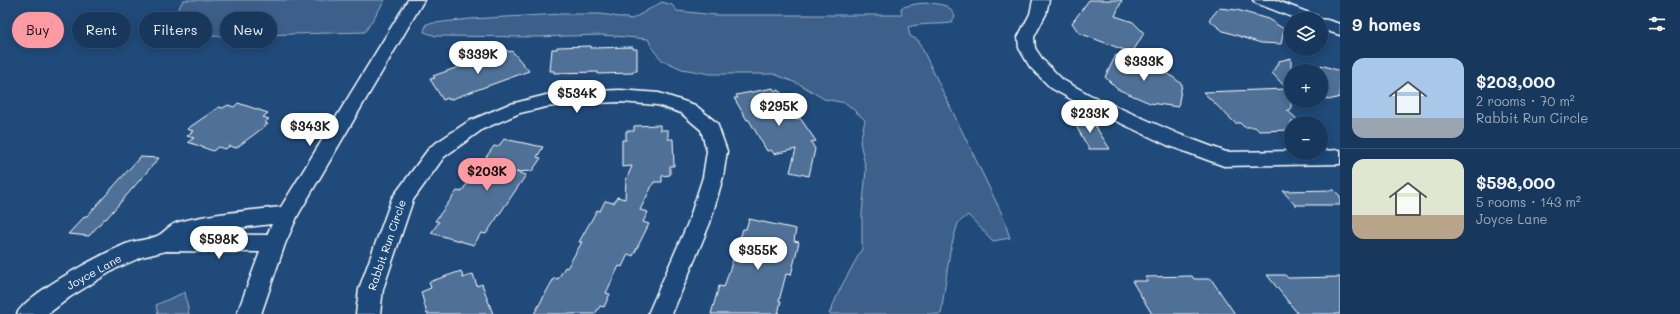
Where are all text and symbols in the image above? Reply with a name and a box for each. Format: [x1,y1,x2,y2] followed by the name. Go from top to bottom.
[12,12,64,48] chip: Buy
[72,12,131,48] chip: Rent
[139,12,212,48] chip: Filters
[220,12,277,48] chip: New
[1284,12,1328,160] map controls
[1284,12,1328,56] button: layers
[1352,13,1421,35] text: 9 homes
[1646,13,1668,35] icon: filters
[450,41,506,75] pin: $339K
[458,45,498,62] text: $339K
[1116,48,1172,82] pin: $333K
[1124,52,1164,69] text: $333K
[1284,64,1328,108] button: +
[1476,70,1555,92] text: $203,000
[1384,74,1432,122] icon: home
[549,80,605,114] pin: $534K
[557,84,597,101] text: $534K
[1476,92,1575,109] text: 2 rooms · 70 m²
[751,93,807,127] pin: $295K
[759,97,799,114] text: $295K
[1062,100,1118,134] pin: $233K
[1070,104,1110,121] text: $233K
[1476,109,1588,126] text: Rabbit Run Circle
[282,113,338,147] pin: $343K
[1284,116,1328,160] button: −
[290,117,330,134] text: $343K
[459,158,515,192] pin: $203K
[467,162,507,179] text: $203K
[1476,171,1555,193] text: $598,000
[1384,175,1432,223] icon: home
[1476,193,1581,210] text: 5 rooms · 143 m²
[364,197,409,292] street label: Rabbit Run Circle
[1476,210,1548,227] text: Joyce Lane
[191,226,247,260] pin: $598K
[199,230,239,247] text: $598K
[730,237,786,271] pin: $355K
[738,241,778,258] text: $355K
[64,250,124,293] street label: Joyce Lane

